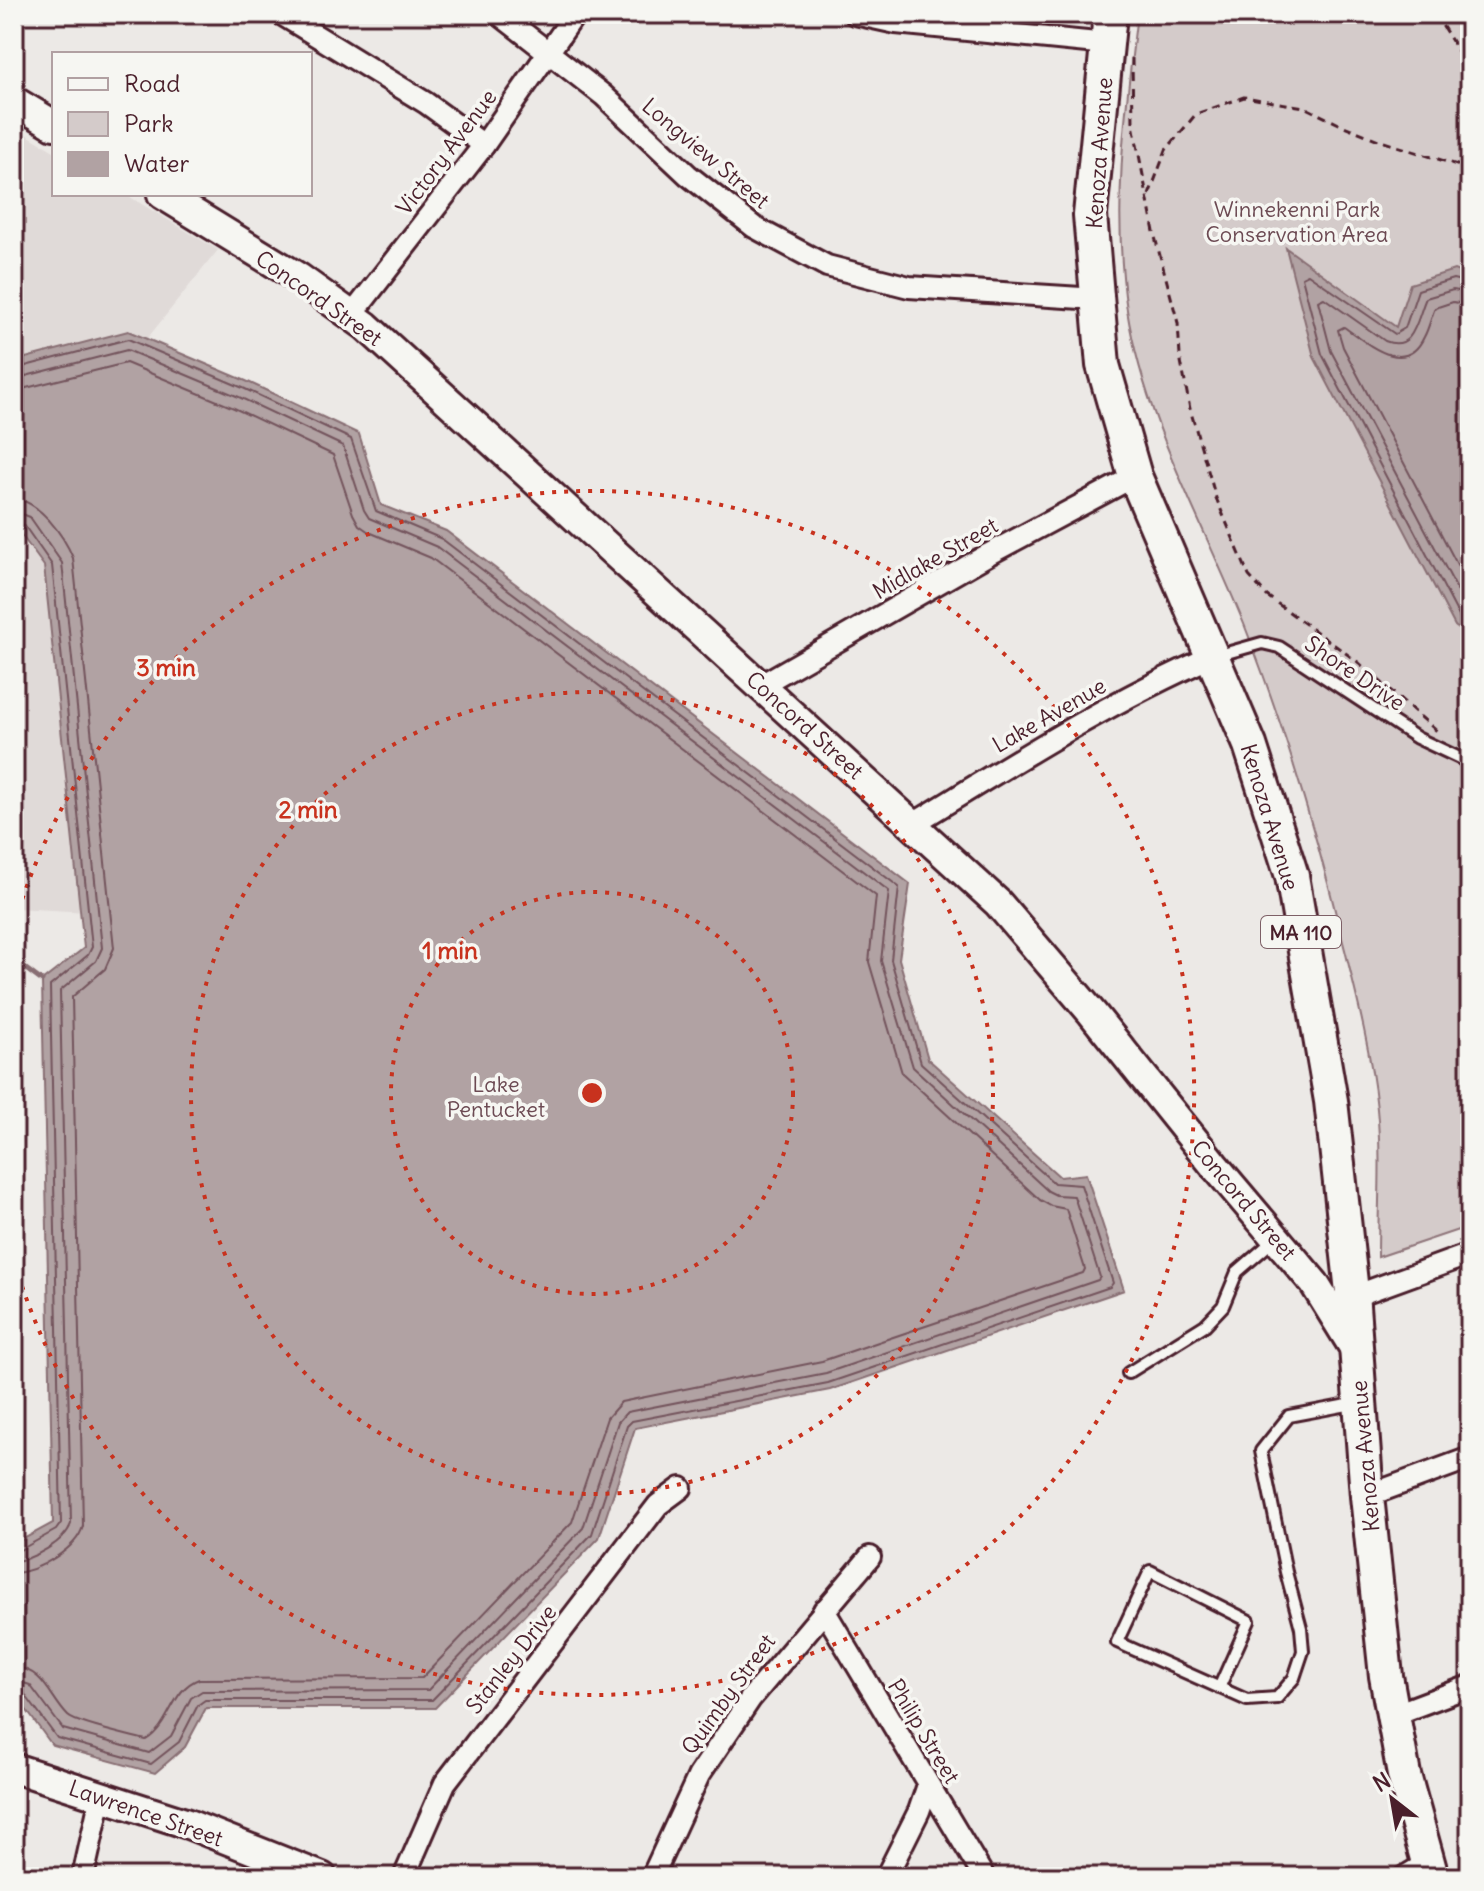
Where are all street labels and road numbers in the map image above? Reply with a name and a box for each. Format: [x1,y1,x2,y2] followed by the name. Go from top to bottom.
[1080,76,1118,230] street label: Kenoza Avenue
[390,84,502,220] street label: Victory Avenue
[637,92,775,214] street label: Longview Street
[250,244,388,352] street label: Concord Street
[867,511,1003,605] street label: Midlake Street
[1300,629,1410,717] street label: Shore Drive
[741,665,869,785] street label: Concord Street
[987,671,1111,759] street label: Lake Avenue
[1234,740,1306,894] street label: Kenoza Avenue
[1261,916,1341,948] road number: MA 110
[1186,1134,1302,1266] street label: Concord Street
[1344,1379,1386,1533] street label: Kenoza Avenue
[460,1599,562,1719] street label: Stanley Drive
[675,1628,781,1760] street label: Quimby Street
[882,1674,966,1788] street label: Philip Street
[65,1774,227,1852] street label: Lawrence Street

